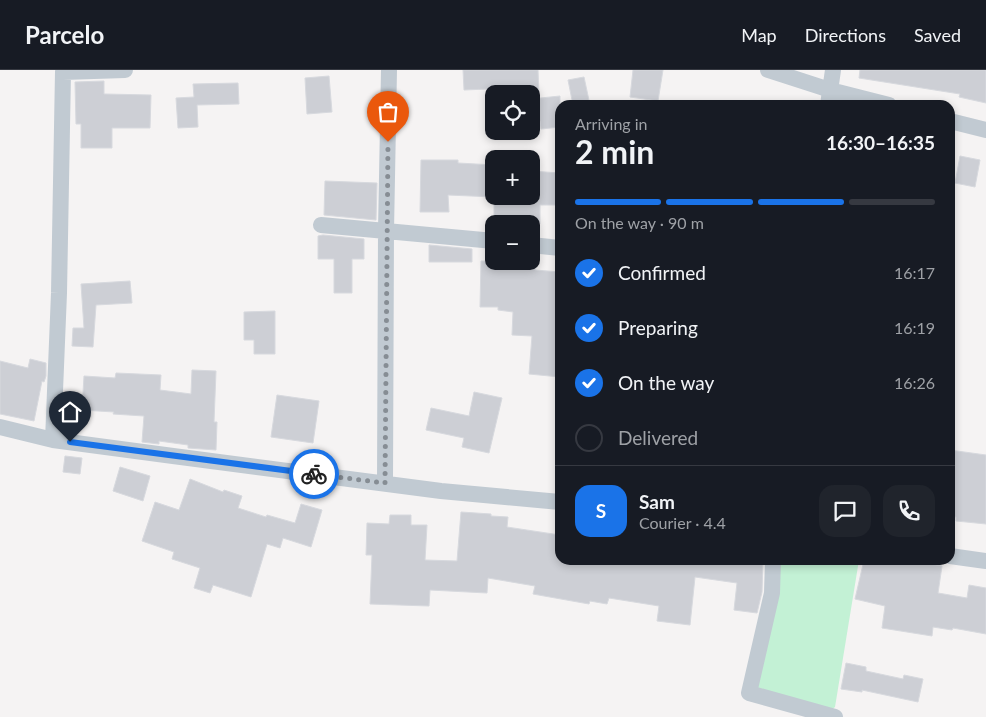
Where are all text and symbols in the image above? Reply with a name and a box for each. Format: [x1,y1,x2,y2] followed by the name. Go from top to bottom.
[25,20,104,49] text: Parcelo
[741,24,777,46] text: Map
[805,24,886,46] text: Directions
[914,24,961,46] text: Saved
[485,85,540,270] map controls
[485,85,540,140] button: locate
[367,91,409,142] pin
[374,98,402,126] icon: bag
[575,114,648,133] text: Arriving in
[826,131,935,154] text: 16:30–16:35
[575,132,654,171] text: 2 min
[485,150,540,205] button: +
[575,213,704,232] text: On the way · 90 m
[485,215,540,270] button: −
[575,259,603,287] icon: check
[618,261,706,284] text: Confirmed
[894,263,935,282] text: 16:17
[575,314,603,342] icon: check
[618,316,698,339] text: Preparing
[894,318,935,337] text: 16:19
[575,369,603,397] icon: check
[618,371,714,394] text: On the way
[894,373,935,392] text: 16:26
[49,391,91,442] pin
[56,398,84,426] icon: home
[618,426,698,449] text: Delivered
[289,449,339,499] courier
[300,460,328,488] icon: bike
[819,485,871,537] button: chat
[883,485,935,537] button: phone
[639,490,675,513] text: Sam
[596,499,606,522] text: S
[639,513,726,532] text: Courier · 4.4

